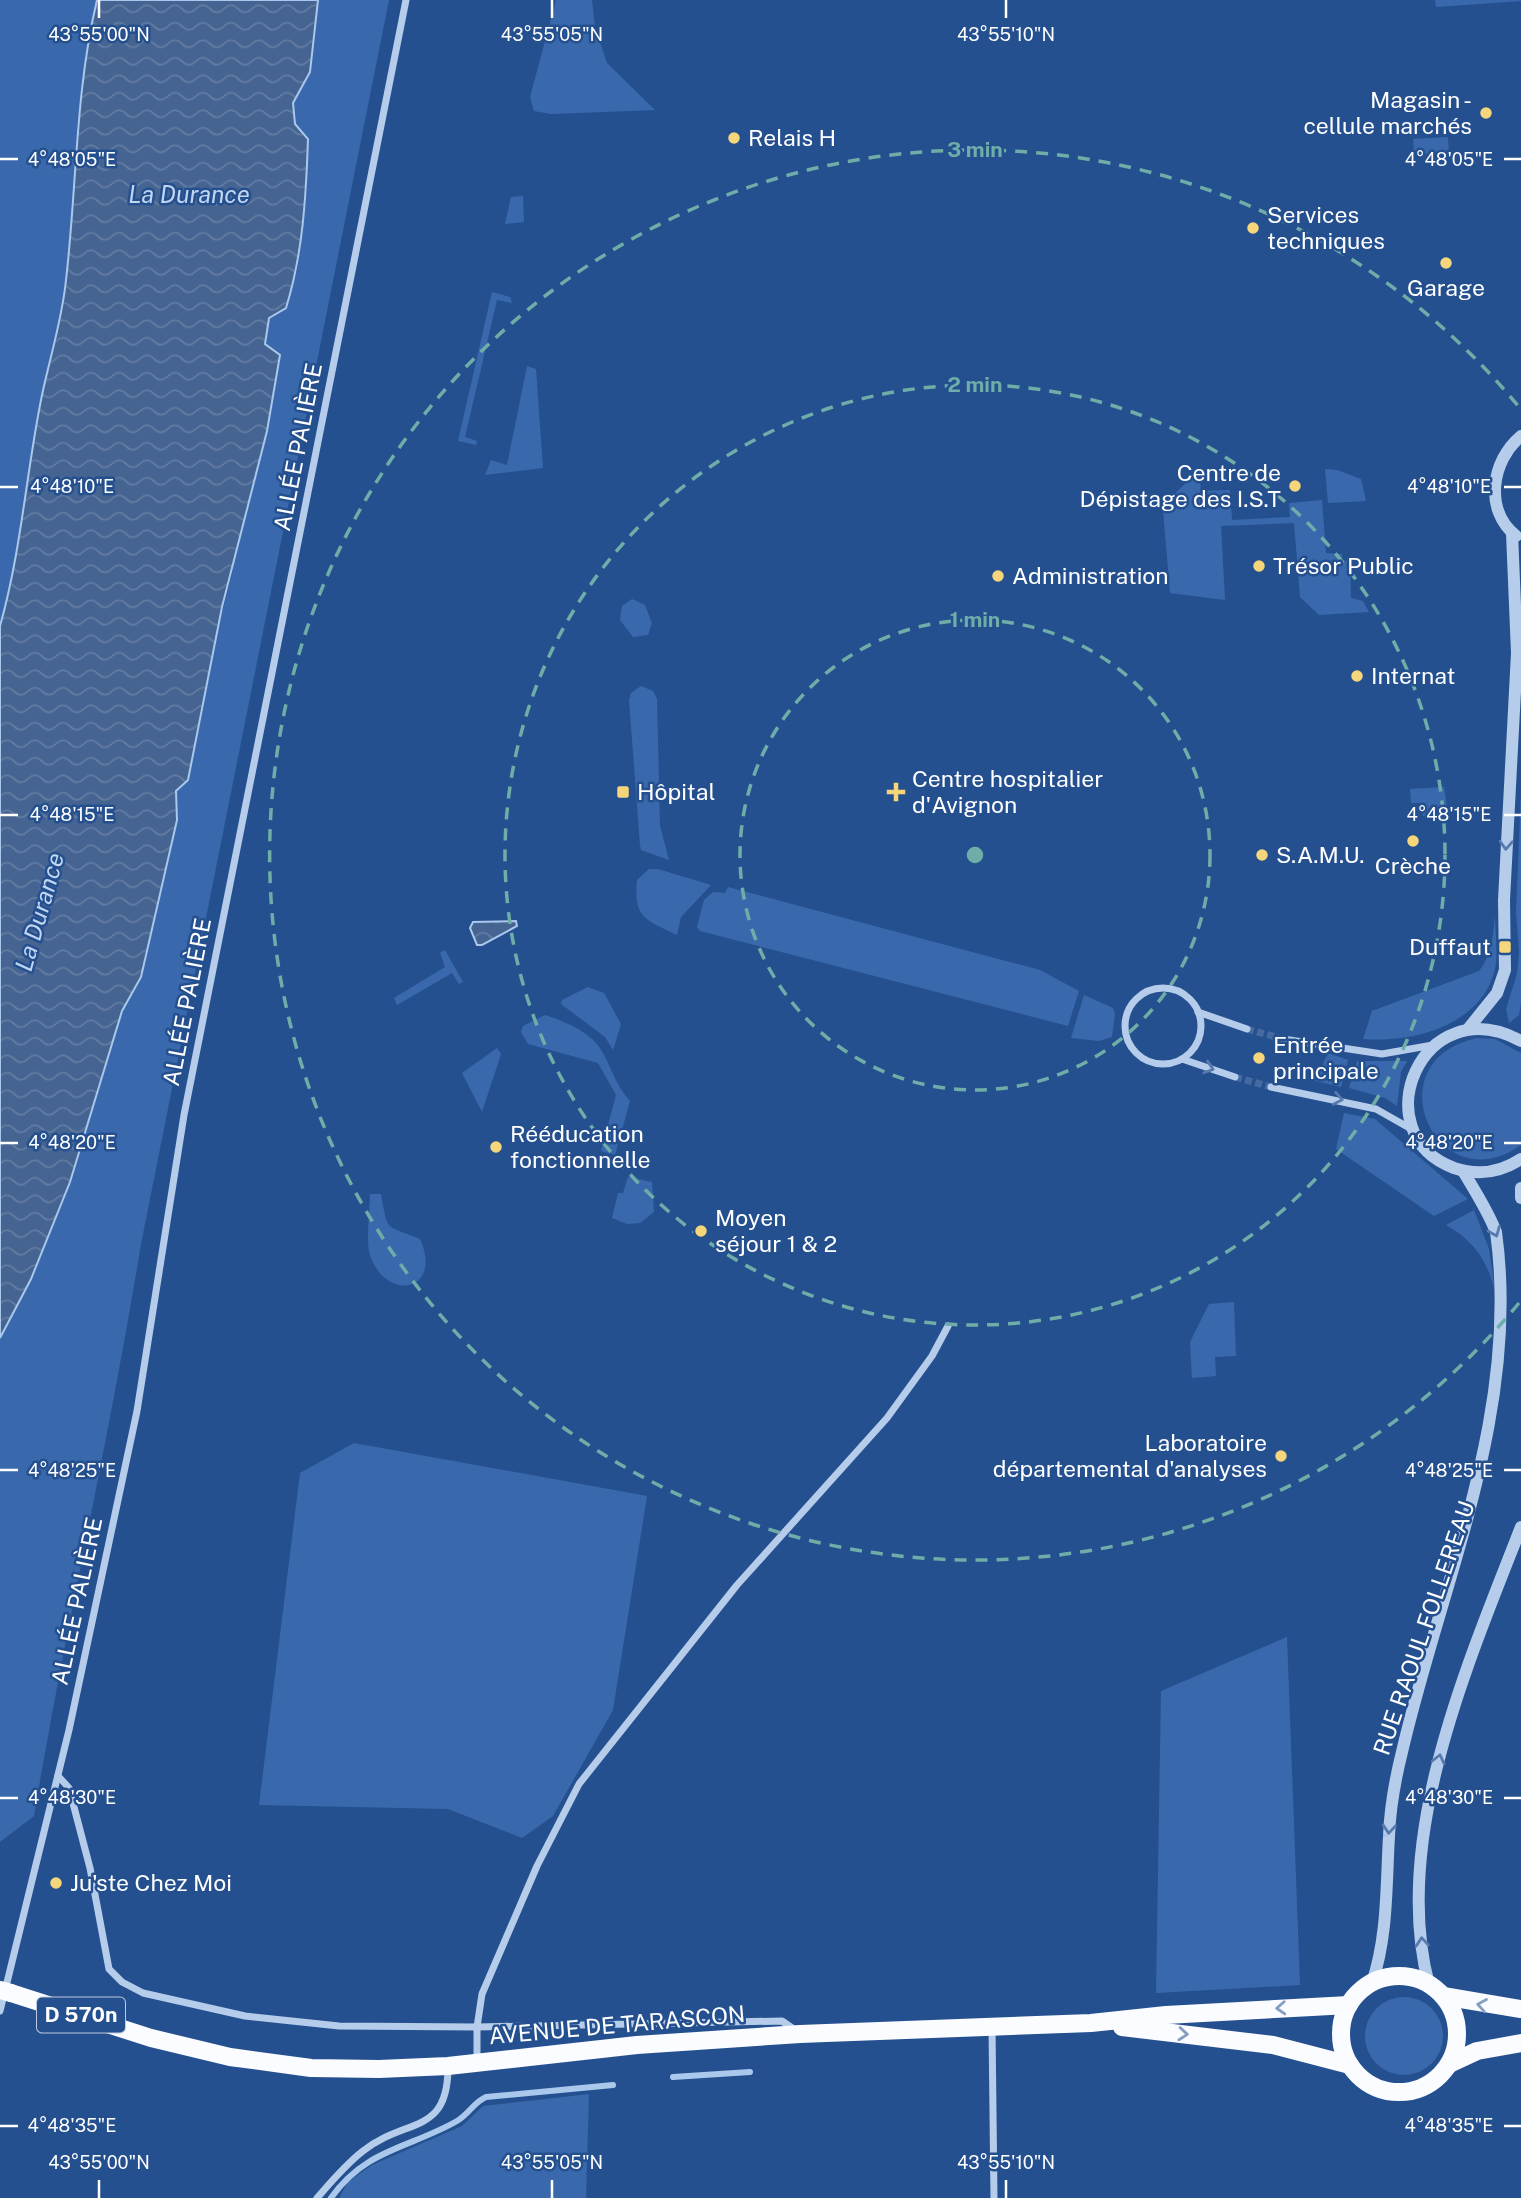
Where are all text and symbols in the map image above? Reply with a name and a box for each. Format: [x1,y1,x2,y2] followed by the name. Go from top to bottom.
[48,24,150,45] text: 43°55'00"N
[501,24,603,45] text: 43°55'05"N
[957,24,1055,45] text: 43°55'10"N
[1303,86,1472,139] place label: Magasin - cellule marchés
[1478,105,1494,121] marker: Magasin - cellule marchés
[748,124,836,151] place label: Relais H
[726,130,742,146] marker: Relais H
[947,137,1003,162] text: 3 min
[28,149,116,170] text: 4°48'05"E
[1405,149,1493,170] text: 4°48'05"E
[128,180,250,208] water label: La Durance
[1267,201,1385,254] place label: Services techniques
[1245,220,1261,236] marker: Services techniques
[1438,255,1454,271] marker: Garage
[1407,274,1485,301] place label: Garage
[268,360,327,533] street label: ALLÉE PALIÈRE
[947,372,1003,397] text: 2 min
[1080,459,1281,512] place label: Centre de Dépistage des I.S.T
[30,476,114,497] text: 4°48'10"E
[1407,476,1491,497] text: 4°48'10"E
[1287,478,1303,494] marker: Centre de Dépistage des I.S.T
[1273,552,1414,579] place label: Trésor Public
[1251,558,1267,574] marker: Trésor Public
[1012,562,1169,589] place label: Administration
[990,568,1006,584] marker: Administration
[950,607,1000,632] text: 1 min
[1371,662,1455,689] place label: Internat
[1349,668,1365,684] marker: Internat
[912,765,1103,818] place label: Centre hospitalier d'Avignon
[637,778,715,805] place label: Hôpital
[886,782,906,802] marker: Centre hospitalier d'Avignon
[615,784,631,800] marker: Hôpital
[30,804,114,825] text: 4°48'15"E
[1407,804,1491,825] text: 4°48'15"E
[1405,833,1421,849] marker: Crèche
[1499,840,1514,851] one-way arrow
[1276,841,1365,868] place label: S.A.M.U.
[963,843,987,867] centre of rings
[1254,847,1270,863] marker: S.A.M.U.
[9,849,69,974] water label: La Durance
[1375,852,1451,879] place label: Crèche
[157,915,216,1088] street label: ALLÉE PALIÈRE
[1409,933,1491,960] place label: Duffaut
[1497,939,1513,955] marker: Duffaut
[1273,1031,1379,1084] place label: Entrée principale
[1251,1050,1267,1066] marker: Entrée principale
[1202,1060,1214,1074] one-way arrow
[1332,1091,1344,1106] one-way arrow
[510,1120,650,1173] place label: Rééducation fonctionnelle
[28,1132,116,1153] text: 4°48'20"E
[1405,1132,1493,1153] text: 4°48'20"E
[488,1139,504,1155] marker: Rééducation fonctionnelle
[715,1204,837,1257] place label: Moyen séjour 1 & 2
[693,1223,709,1239] marker: Moyen séjour 1 & 2
[1487,1224,1501,1237] one-way arrow
[993,1429,1267,1482] place label: Laboratoire départemental d'analyses
[1273,1448,1289,1464] marker: Laboratoire départemental d'analyses
[28,1460,116,1481] text: 4°48'25"E
[1405,1460,1493,1481] text: 4°48'25"E
[1367,1497,1480,1758] street label: RUE RAOUL FOLLEREAU
[46,1515,107,1687] street label: ALLÉE PALIÈRE
[1430,1753,1445,1765] one-way arrow
[28,1787,116,1808] text: 4°48'30"E
[1405,1787,1493,1808] text: 4°48'30"E
[1382,1824,1397,1835] one-way arrow
[70,1869,232,1896] place label: Ju'ste Chez Moi
[48,1875,64,1891] marker: Ju'ste Chez Moi
[1415,1937,1430,1948] one-way arrow
[37,1997,125,2032] road number: D 570n
[1476,1998,1488,2013] one-way arrow
[488,2000,746,2049] street label: AVENUE DE TARASCON
[1275,2001,1286,2016] one-way arrow
[1178,2026,1189,2041] one-way arrow
[28,2115,116,2136] text: 4°48'35"E
[1405,2115,1493,2136] text: 4°48'35"E
[48,2152,150,2173] text: 43°55'00"N
[501,2152,603,2173] text: 43°55'05"N
[957,2152,1055,2173] text: 43°55'10"N

